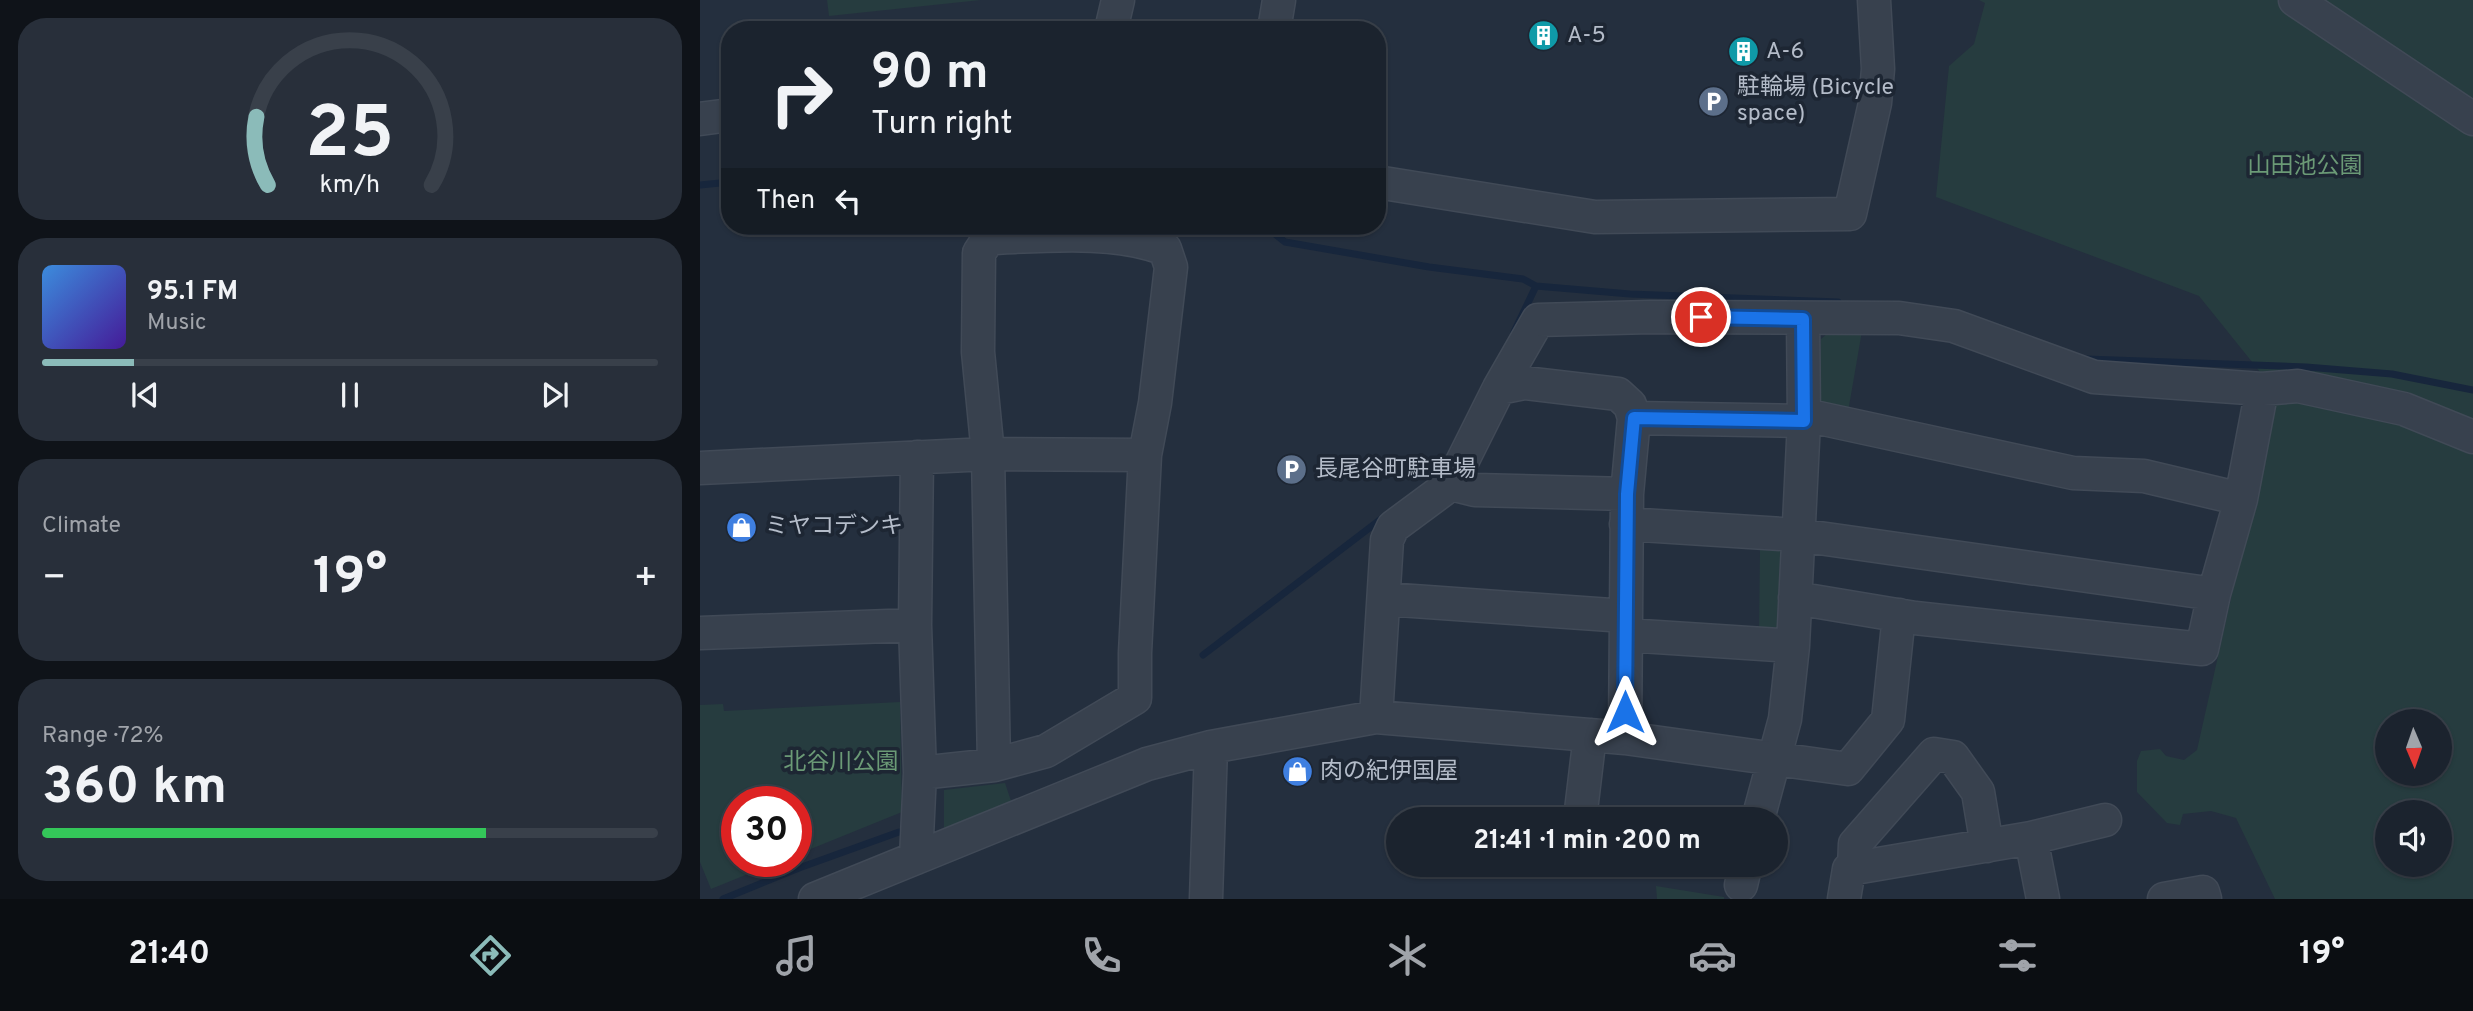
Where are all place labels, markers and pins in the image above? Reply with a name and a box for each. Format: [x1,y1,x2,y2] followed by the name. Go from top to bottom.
[1527,19,1561,53] building icon: A-5
[1567,22,1606,51] place label: A-5
[1726,35,1760,69] building icon: A-6
[1766,38,1804,67] place label: A-6
[1737,74,1894,129] place label: 駐輪場 (Bicycle space)
[1697,84,1731,118] parking icon: 駐輪場 (Bicycle space)
[1671,287,1731,347] pin
[1275,453,1309,487] parking icon: 長尾谷町駐車場
[1315,456,1476,485] place label: 長尾谷町駐車場
[725,510,759,544] shop icon: ミヤコデンキ
[765,513,903,542] place label: ミヤコデンキ
[1280,755,1314,789] shop icon: 肉の紀伊国屋
[1320,758,1458,787] place label: 肉の紀伊国屋

